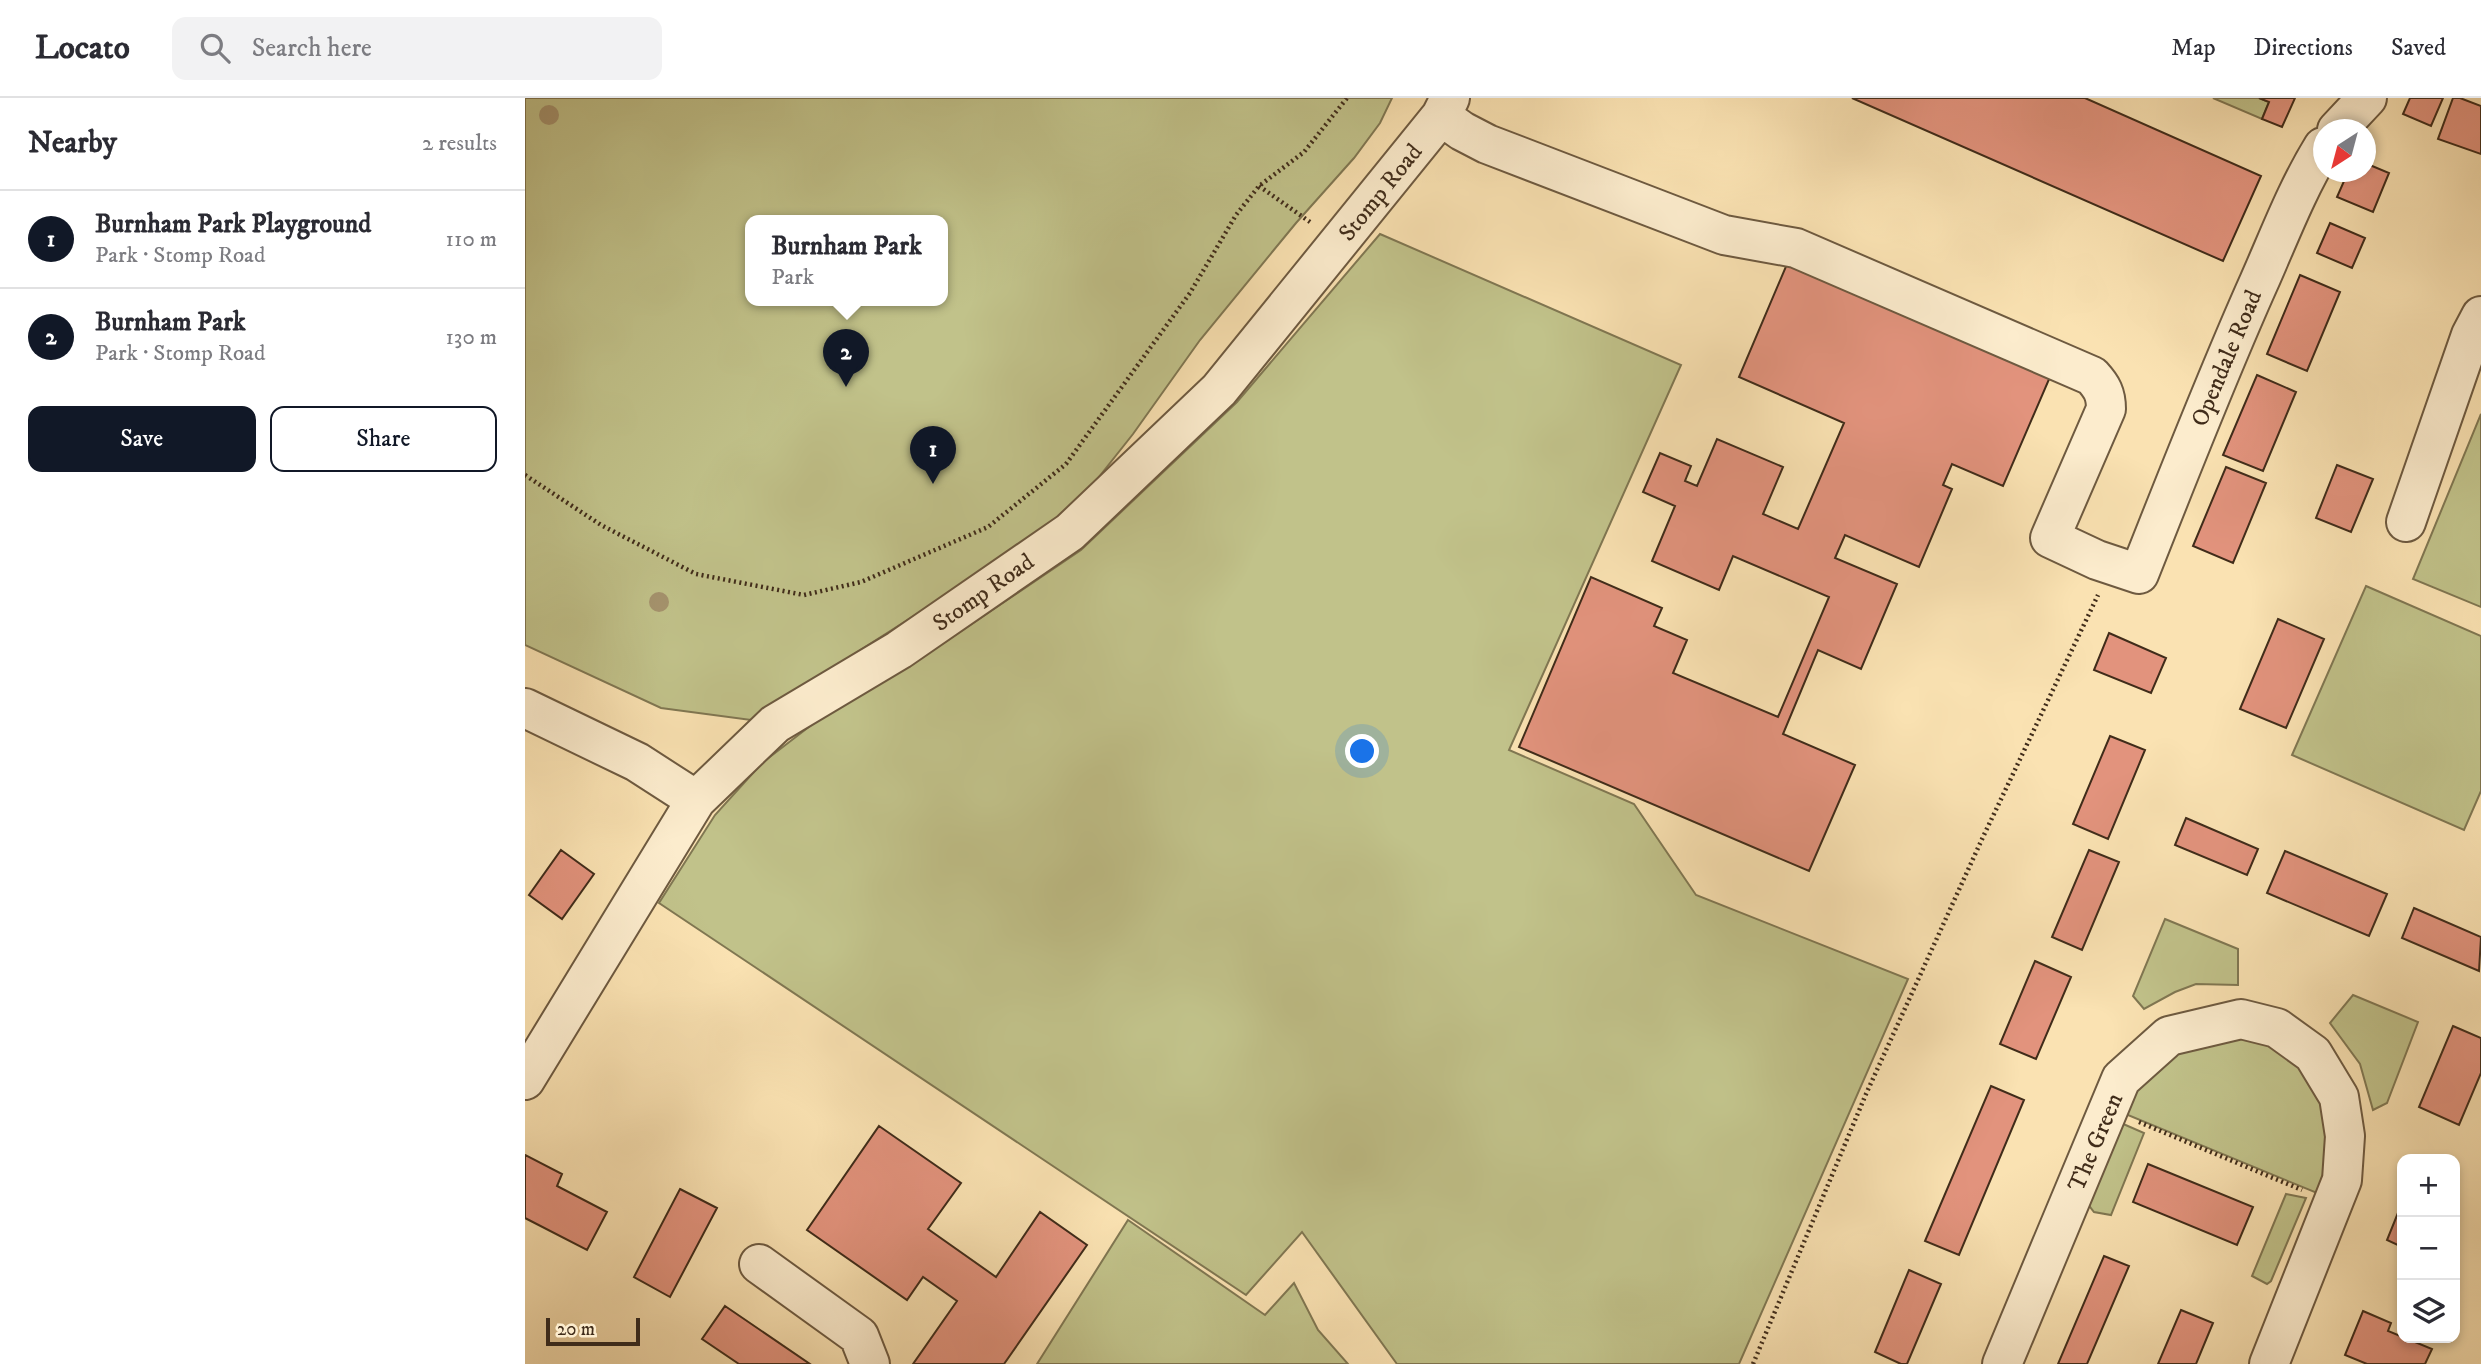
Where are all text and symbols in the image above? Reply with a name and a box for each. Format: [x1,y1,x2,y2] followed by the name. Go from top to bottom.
[172,17,662,80] search box
[35,28,130,69] text: Locato
[196,29,234,67] icon: search
[252,32,372,65] text: Search here
[2171,33,2216,63] text: Map
[2254,33,2353,63] text: Directions
[2391,33,2446,63] text: Saved
[2313,119,2376,182] north arrow
[28,125,117,162] text: Nearby
[422,129,497,158] text: 2 results
[1332,138,1429,247] street label: Stomp Road
[95,208,371,241] text: Burnham Park Playground
[745,215,948,306] popup
[47,225,55,254] text: 1
[446,225,497,254] text: 110 m
[771,230,922,263] text: Burnham Park
[95,241,265,270] text: Park · Stomp Road
[771,263,814,292] text: Park
[2185,286,2269,431] street label: Opendale Road
[95,306,246,339] text: Burnham Park
[45,323,57,352] text: 2
[445,323,497,352] text: 130 m
[823,329,869,387] pin: 2
[95,339,265,368] text: Park · Stomp Road
[28,406,256,472] button: Save
[270,406,497,472] button: Share
[910,426,956,484] pin: 1
[927,547,1040,639] street label: Stomp Road
[1345,734,1379,768] your location
[2062,1088,2130,1196] street label: The Green
[2397,1154,2460,1343] map controls
[2397,1154,2460,1217] button: +
[2397,1217,2460,1280] button: −
[2397,1280,2460,1343] button: layers
[546,1315,641,1347] scale bar
[557,1318,595,1341] text: 20 m

